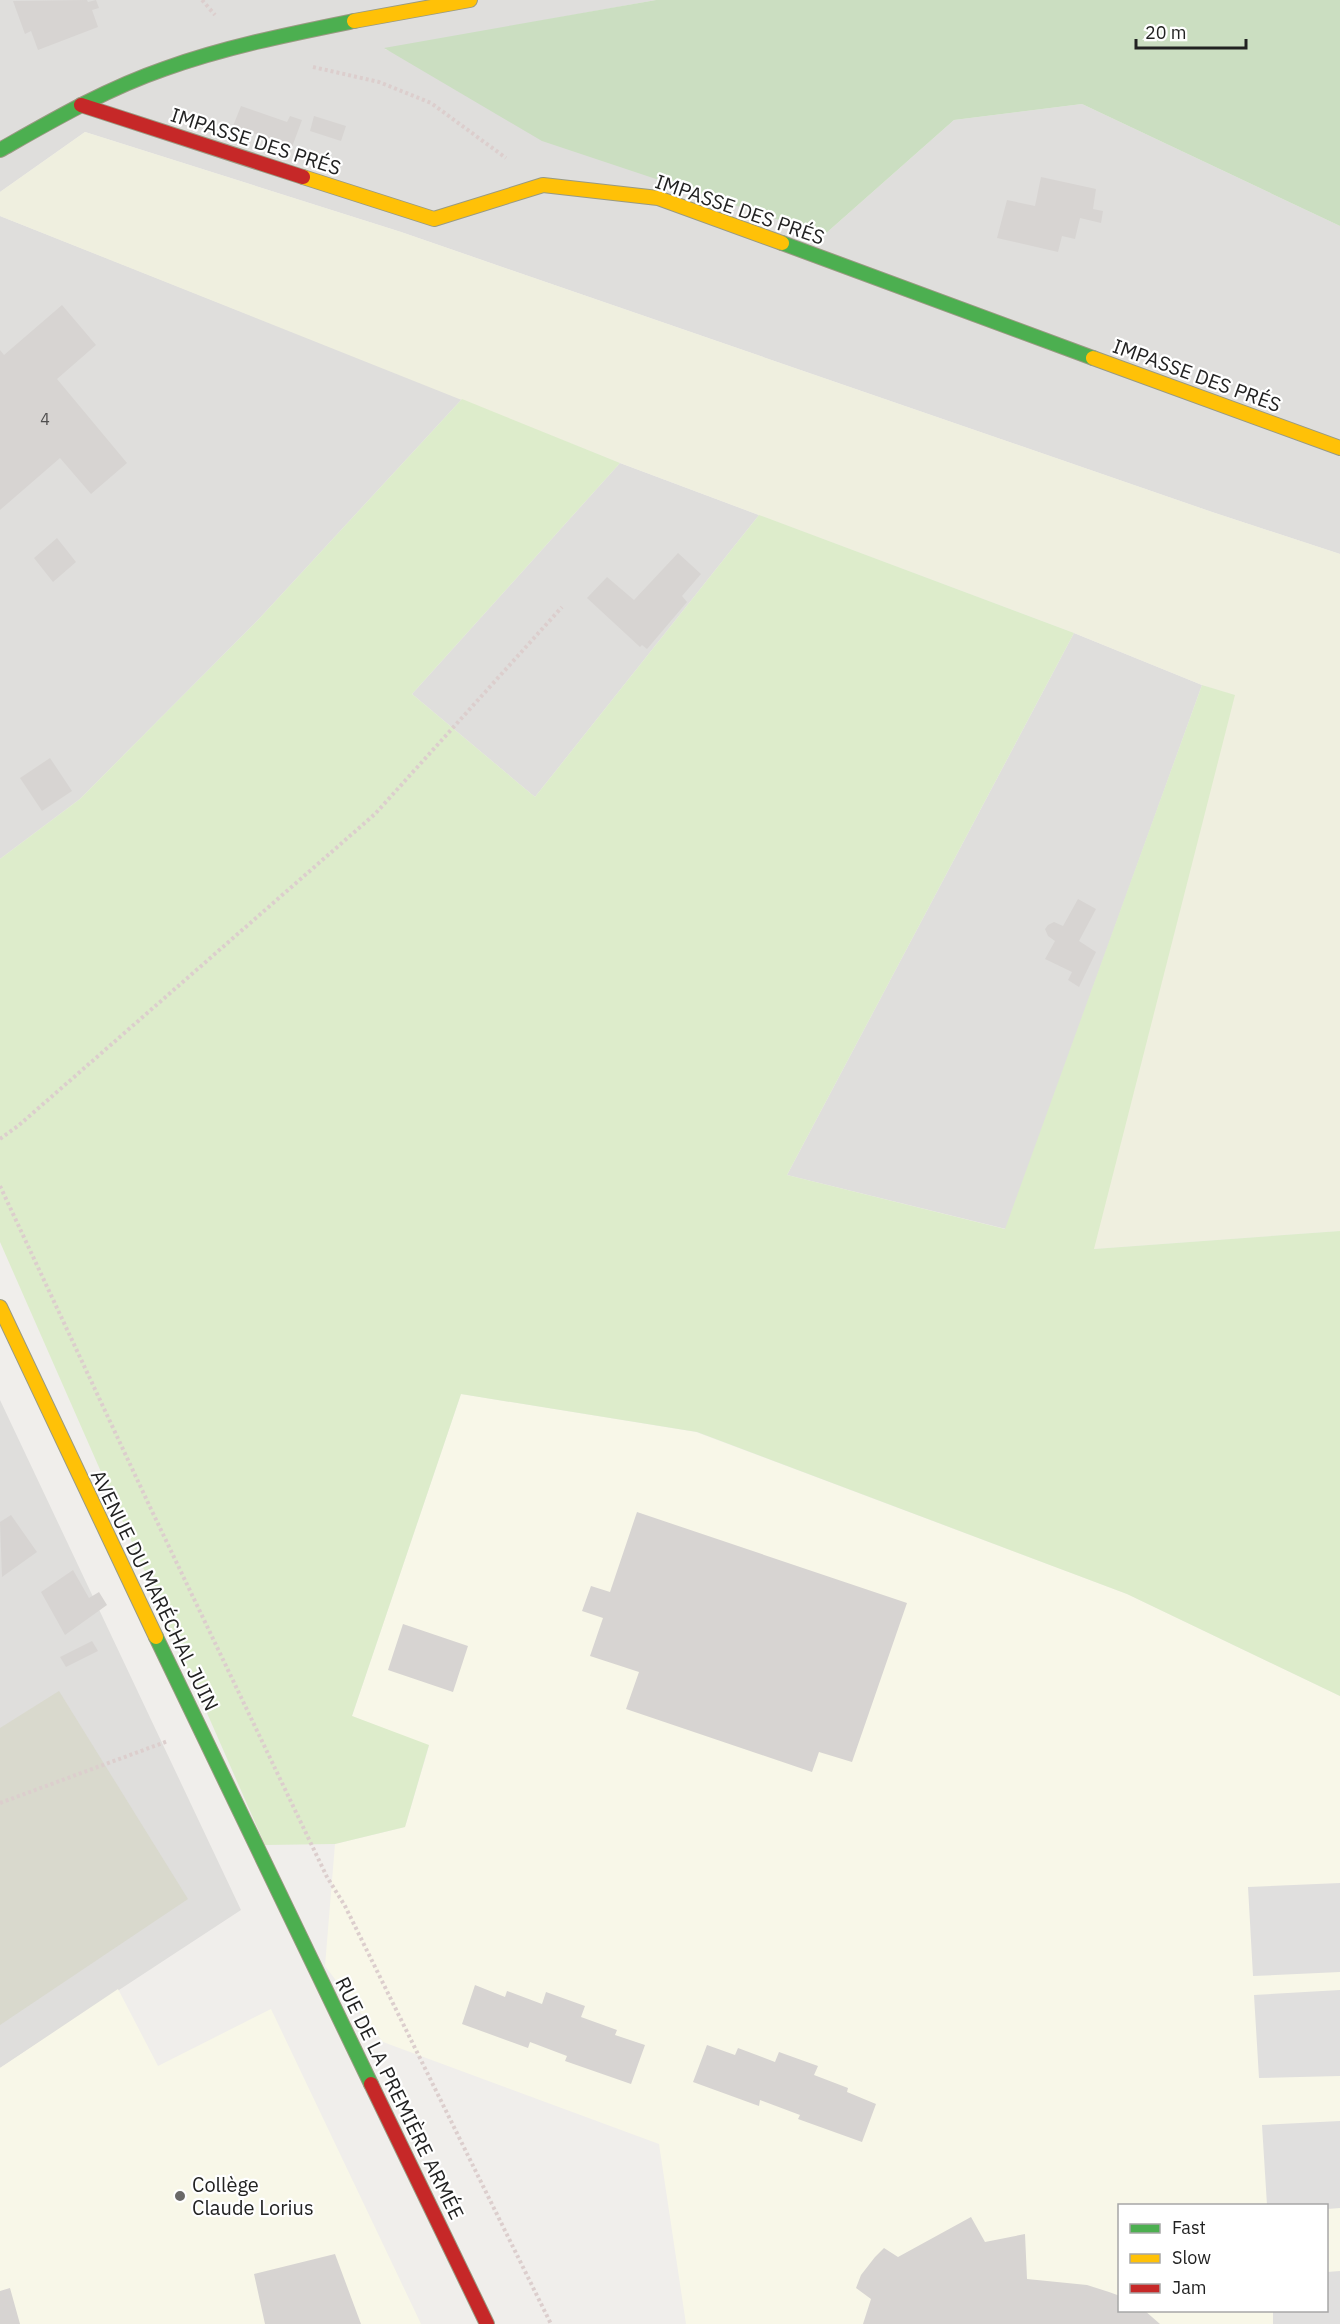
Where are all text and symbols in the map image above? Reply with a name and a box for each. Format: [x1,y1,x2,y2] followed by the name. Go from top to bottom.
[1136,12,1246,50] scale bar
[1145,21,1187,44] text: 20 m
[168,101,344,181] street label: IMPASSE DES PRÉS
[652,167,828,251] street label: IMPASSE DES PRÉS
[1109,332,1285,418] street label: IMPASSE DES PRÉS
[40,409,50,429] house number: 4
[85,1465,225,1715] street label: AVENUE DU MARÉCHAL JUIN
[329,1972,471,2224] street label: RUE DE LA PREMIÈRE ARMÉE
[192,2171,314,2221] place label: Collège Claude Lorius
[173,2189,187,2203] marker: Collège Claude Lorius
[1118,2204,1328,2312] legend
[1172,2216,1206,2239] text: Fast
[1172,2246,1211,2269] text: Slow
[1172,2276,1207,2299] text: Jam

